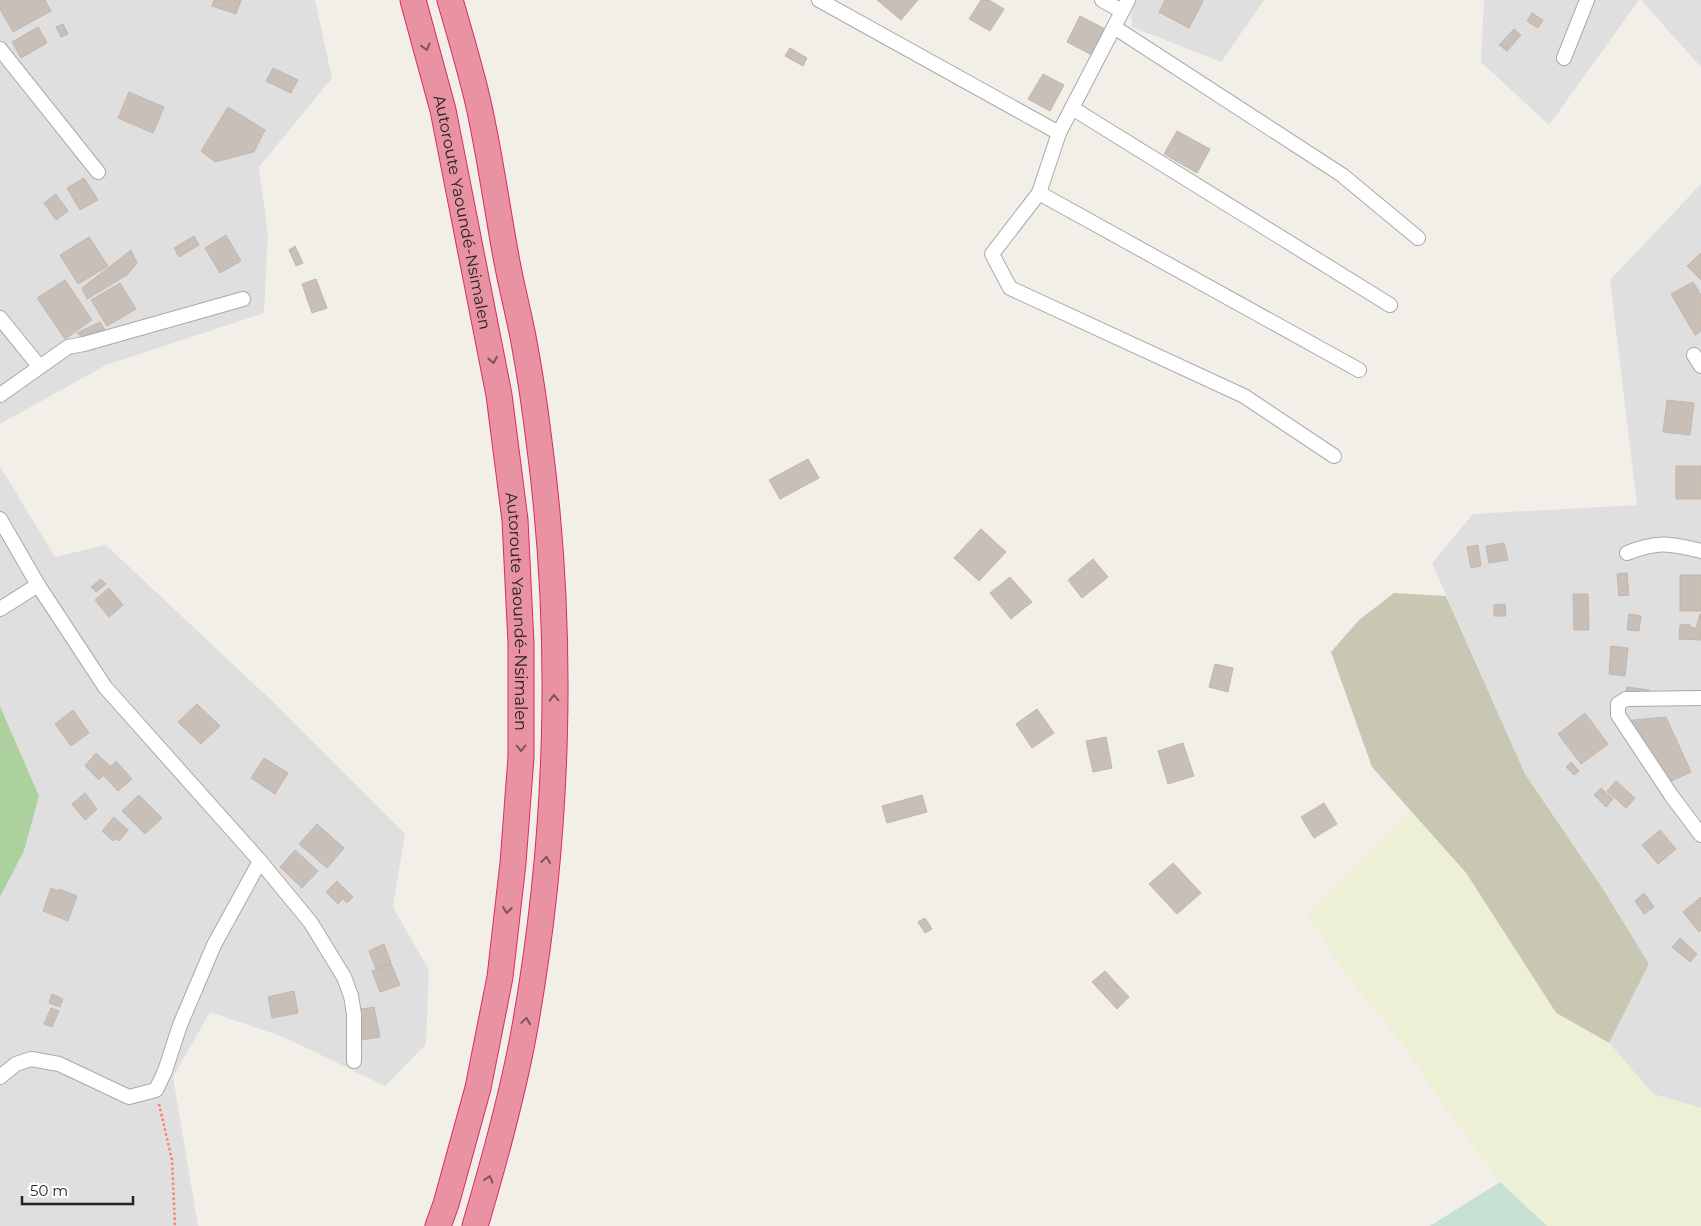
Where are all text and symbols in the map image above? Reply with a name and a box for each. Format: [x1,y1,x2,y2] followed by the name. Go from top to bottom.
[420,43,431,51] one-way arrow
[430,93,495,331] street label: Autoroute Yaoundé-Nsimalen
[487,355,497,364] one-way arrow
[502,491,531,731] street label: Autoroute Yaoundé-Nsimalen
[549,693,559,701] one-way arrow
[516,744,526,752] one-way arrow
[540,856,551,864] one-way arrow
[502,906,513,914] one-way arrow
[520,1017,530,1025] one-way arrow
[22,1174,134,1206] scale bar
[484,1176,494,1184] one-way arrow
[30,1181,68,1200] text: 50 m

